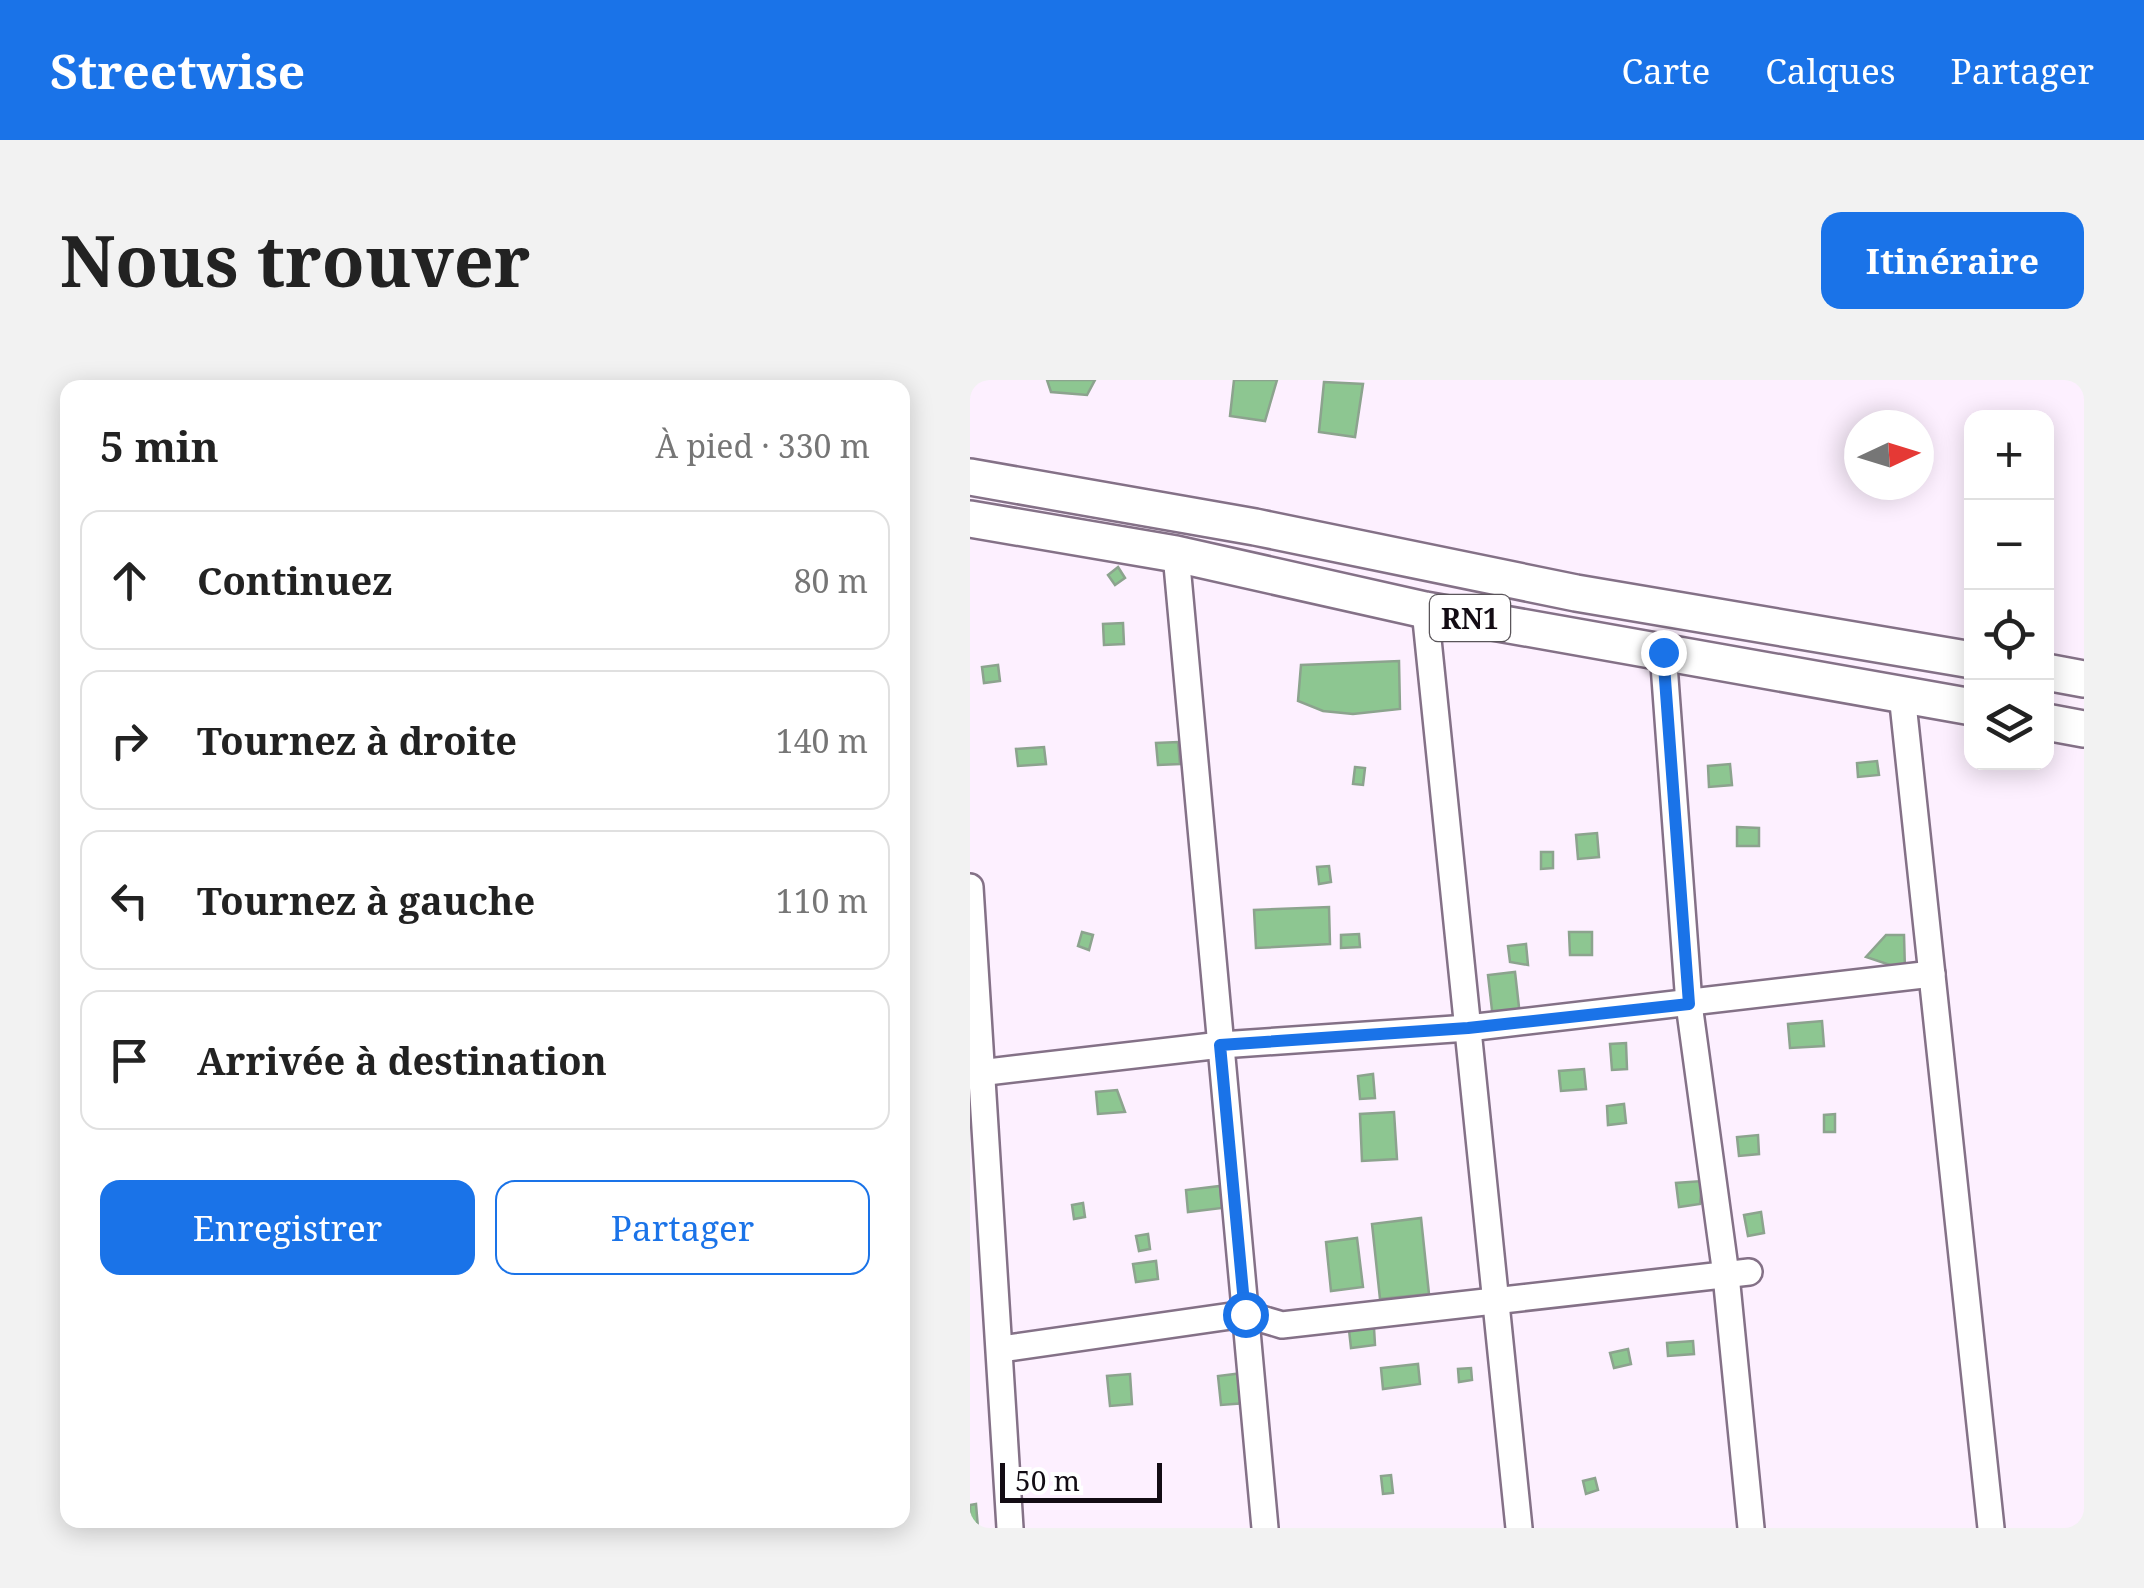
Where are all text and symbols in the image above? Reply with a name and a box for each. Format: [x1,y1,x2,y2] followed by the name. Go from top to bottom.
[50,38,305,103] text: Streetwise
[1622,47,1710,94] text: Carte
[1765,47,1896,94] text: Calques
[1951,47,2094,94] text: Partager
[60,212,530,308] text: Nous trouver
[1821,212,2084,309] button: Itinéraire
[1844,410,1934,500] north arrow
[1964,410,2054,770] map controls
[1964,410,2054,500] button: +
[100,417,219,474] text: 5 min
[656,424,870,467] text: À pied · 330 m
[1964,500,2054,590] button: −
[102,553,157,608] icon: ahead
[197,554,392,606] text: Continuez
[794,559,868,602] text: 80 m
[1964,590,2054,680] button: locate
[1430,595,1510,641] road number: RN1
[1641,630,1687,676] route end
[1964,680,2054,770] button: layers
[102,713,157,768] icon: right
[197,714,517,766] text: Tournez à droite
[776,719,868,762] text: 140 m
[102,873,157,928] icon: left
[197,874,535,926] text: Tournez à gauche
[776,879,868,922] text: 110 m
[102,1033,157,1088] icon: arrive
[197,1034,607,1086] text: Arrivée à destination
[100,1180,475,1275] button: Enregistrer
[495,1180,870,1275] button: Partager
[1223,1292,1269,1338] route start
[1000,1458,1162,1502] scale bar
[1015,1461,1080,1499] text: 50 m

